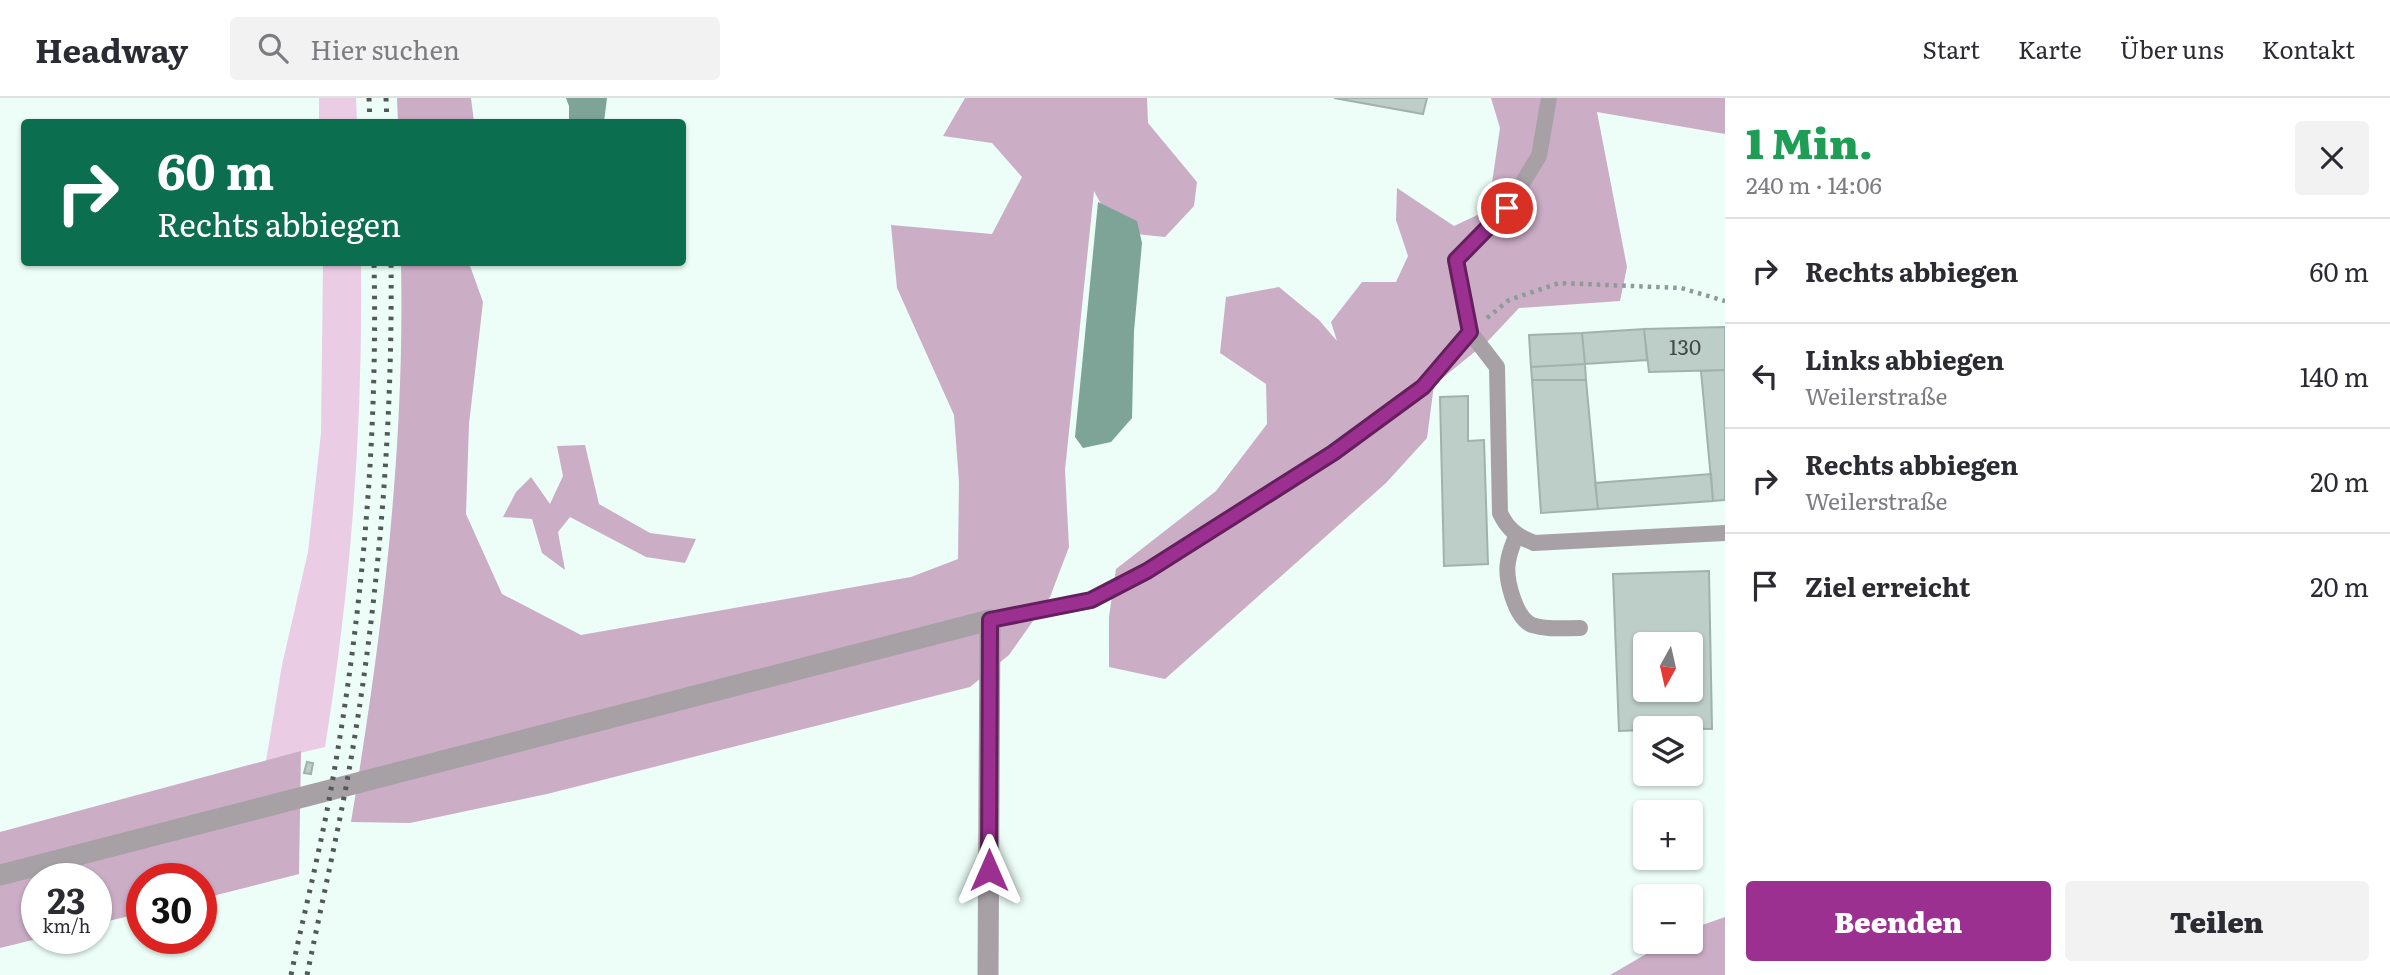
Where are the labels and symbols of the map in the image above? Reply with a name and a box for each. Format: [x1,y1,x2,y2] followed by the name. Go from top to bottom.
[1477,178,1537,238] pin
[1669,330,1701,361] house number: 130
[1633,632,1703,702] north arrow
[952,833,1026,907] position arrow
[126,863,217,954] speed limit sign: 30

